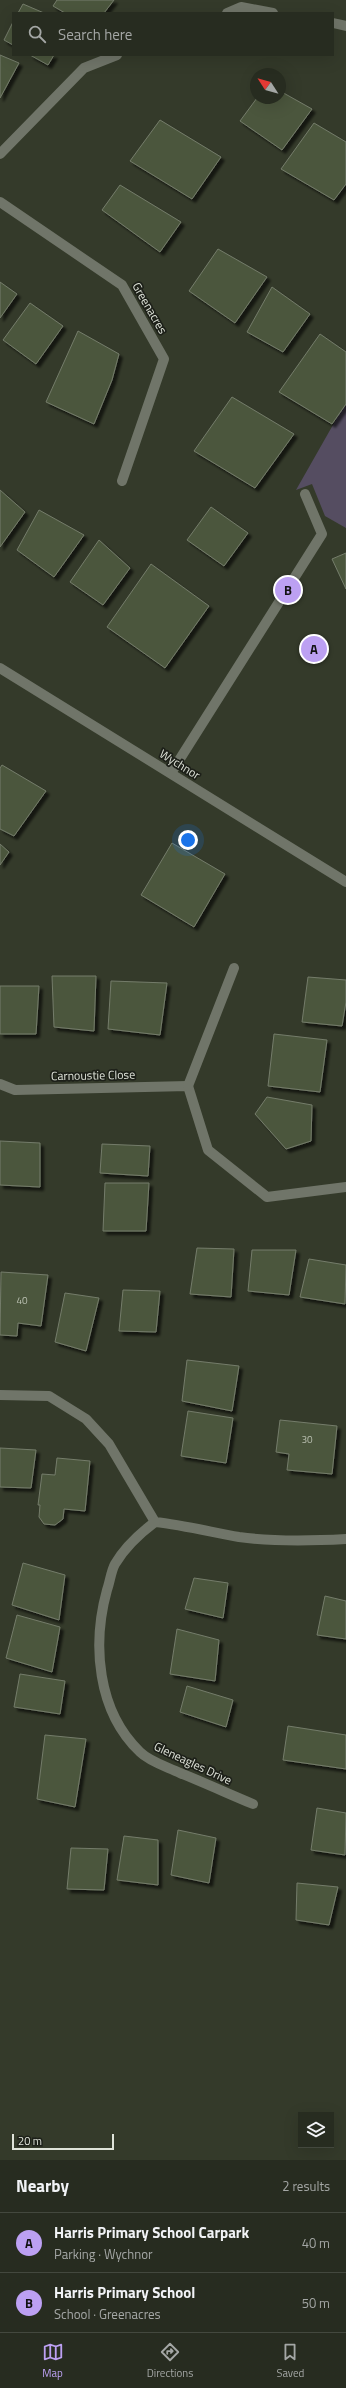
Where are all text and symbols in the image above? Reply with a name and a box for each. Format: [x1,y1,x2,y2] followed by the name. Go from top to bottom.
[12,12,334,56] search box
[26,23,48,45] icon: search
[58,23,132,46] text: Search here
[250,68,286,104] north arrow
[128,279,173,338] street label: Greenacres
[275,575,301,605] pin: B
[301,634,327,664] pin: A
[156,744,204,784] street label: Wychnor
[178,830,198,850] your location
[51,1065,135,1085] street label: Carnoustie Close
[16,1293,28,1308] house number: 40
[301,1432,313,1447] house number: 30
[151,1737,235,1789] street label: Gleneagles Drive
[298,2112,334,2148] map controls
[298,2112,334,2148] button: layers
[12,2132,114,2151] scale bar
[18,2133,42,2149] text: 20 m
[16,2173,69,2199] text: Nearby
[282,2176,330,2196] text: 2 results
[54,2221,249,2244] text: Harris Primary School Carpark
[25,2233,33,2253] text: A
[302,2233,330,2253] text: 40 m
[54,2244,153,2264] text: Parking · Wychnor
[54,2281,195,2304] text: Harris Primary School
[25,2293,33,2313] text: B
[302,2293,330,2313] text: 50 m
[54,2304,161,2324] text: School · Greenacres
[42,2341,64,2381] tab: Map
[147,2341,193,2381] tab: Directions
[276,2341,304,2381] tab: Saved

